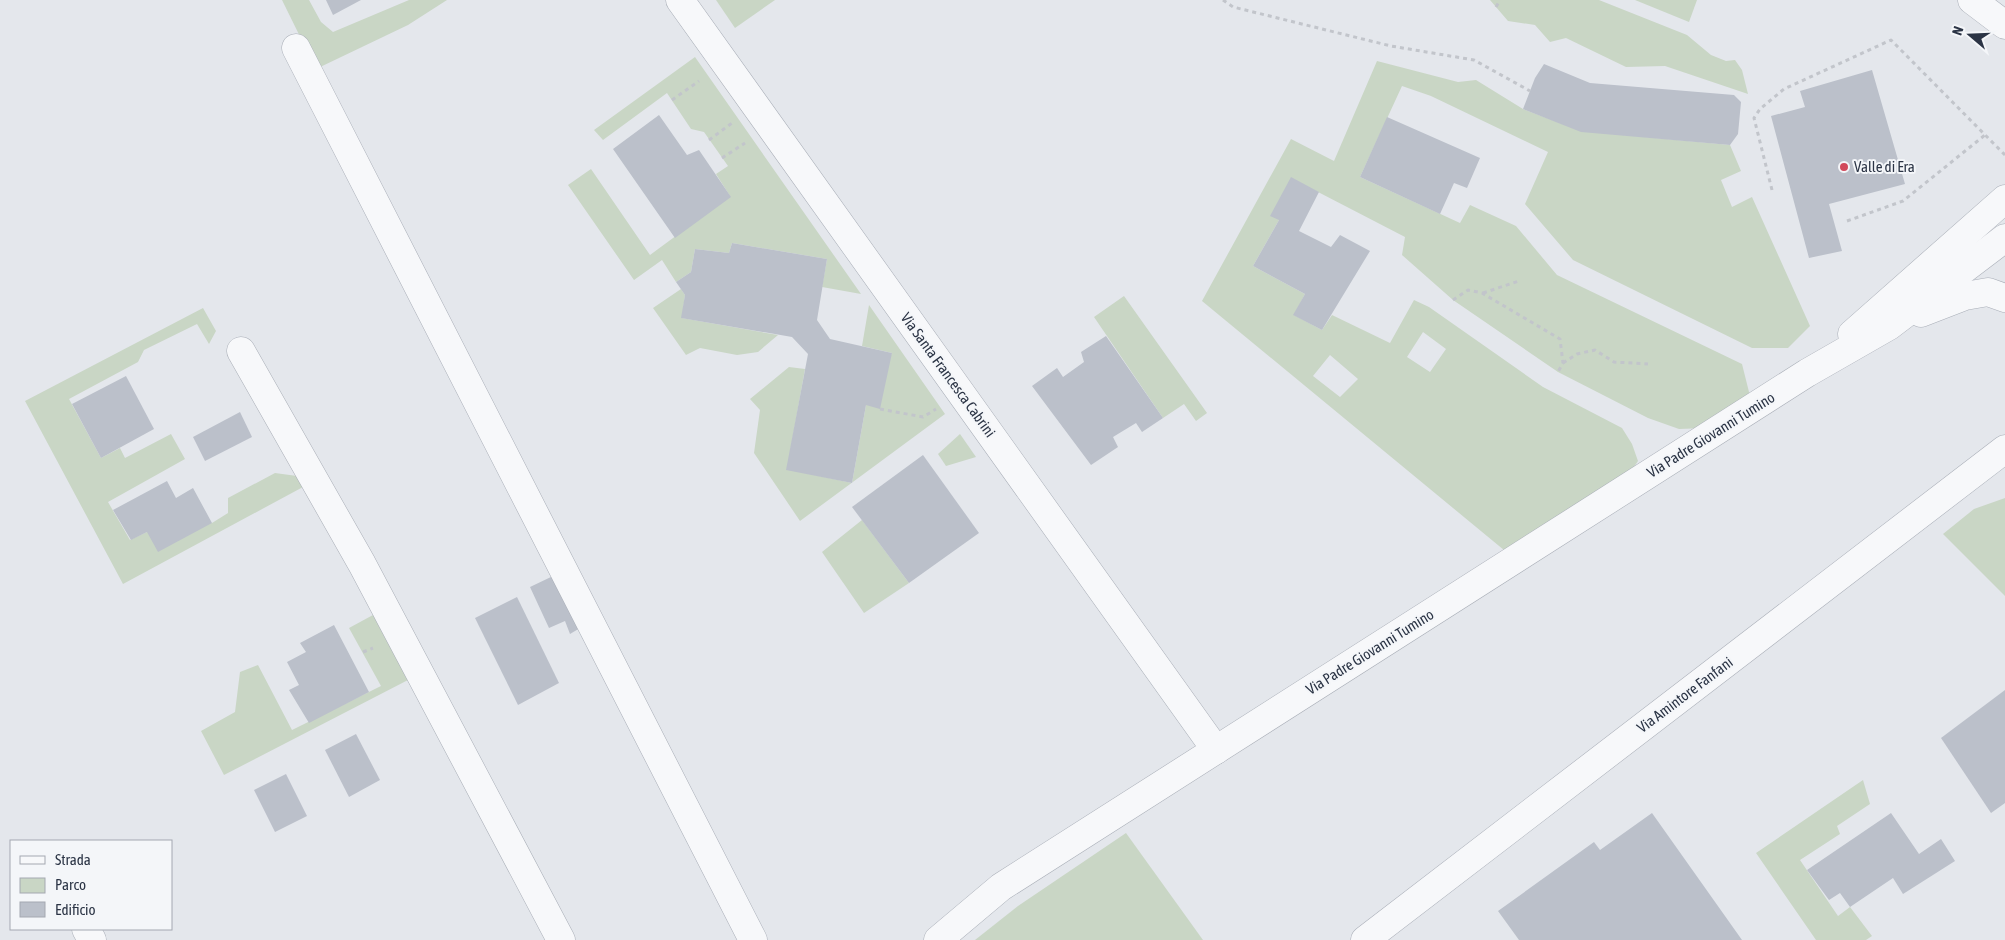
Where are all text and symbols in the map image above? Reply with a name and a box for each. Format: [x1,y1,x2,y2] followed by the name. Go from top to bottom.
[1945,10,1995,60] north arrow
[1949,24,1967,37] text: N
[1854,158,1915,175] place label: Valle di Era
[1838,161,1850,173] marker: Valle di Era
[898,309,999,440] street label: Via Santa Francesca Cabrini
[1644,388,1778,481] street label: Via Padre Giovanni Tumino
[1303,605,1437,698] street label: Via Padre Giovanni Tumino
[1634,653,1736,736] street label: Via Amintore Fanfani
[10,840,172,930] legend
[55,851,91,868] text: Strada
[55,876,86,893] text: Parco
[55,901,96,918] text: Edificio

